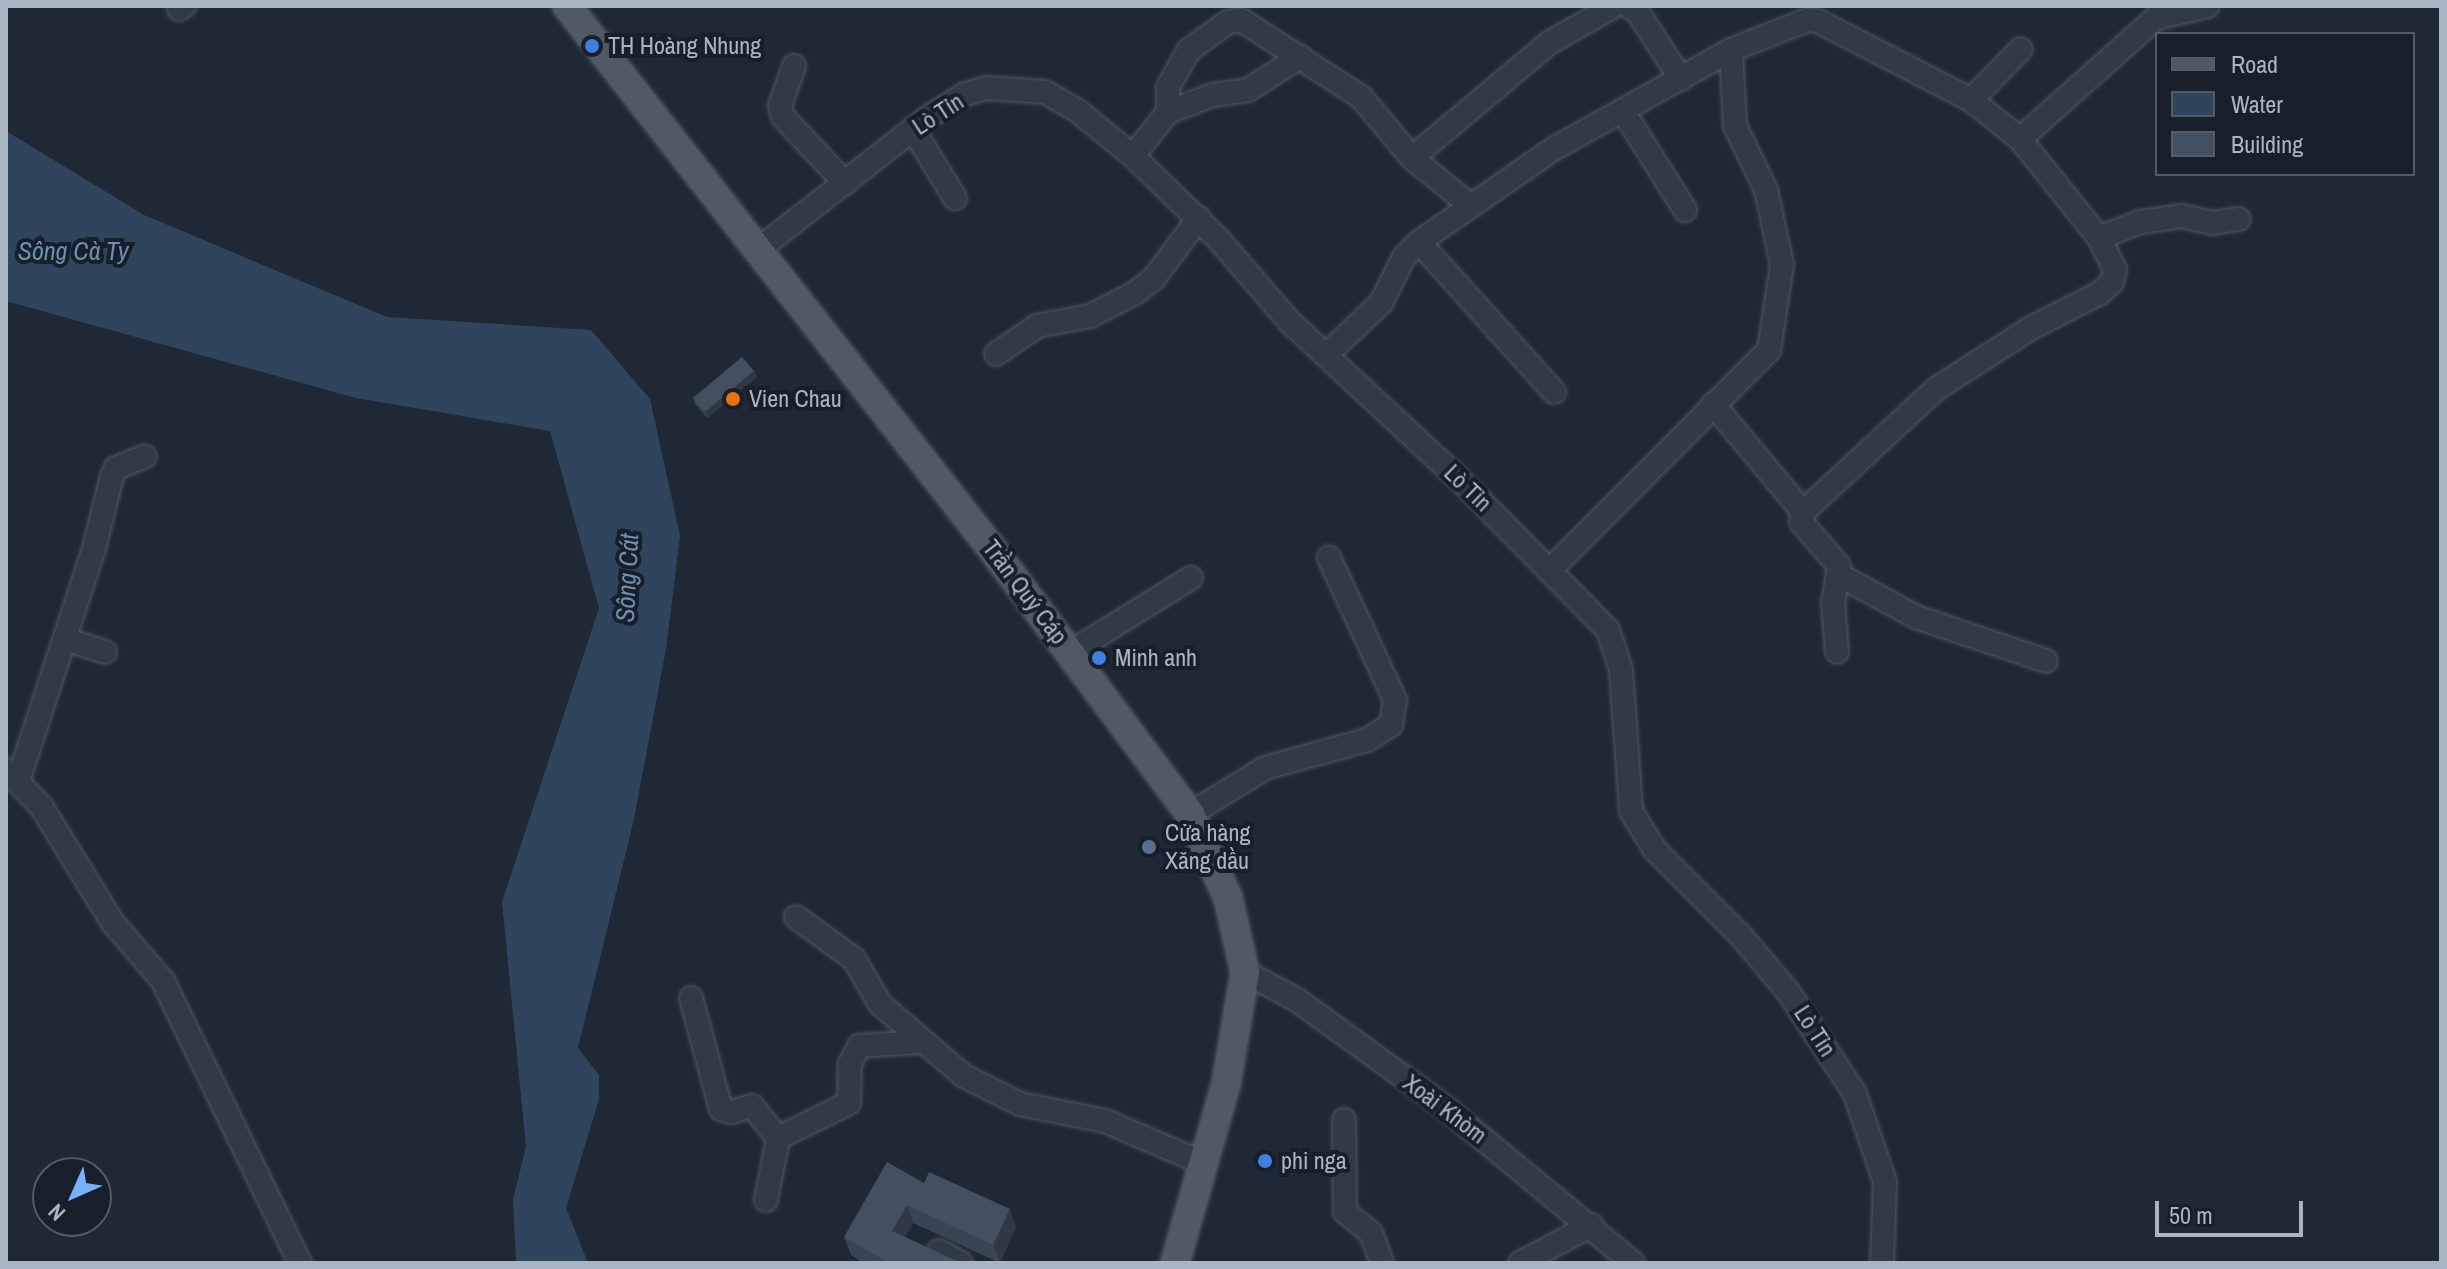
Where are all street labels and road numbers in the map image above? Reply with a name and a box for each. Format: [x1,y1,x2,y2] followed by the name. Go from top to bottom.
[907,87,969,141] street label: Lò Tỉn
[1438,458,1498,518] street label: Lò Tỉn
[977,534,1073,650] street label: Trần Quý Cáp
[1788,1000,1842,1062] street label: Lò Tỉn
[1398,1068,1492,1150] street label: Xoài Khòm

